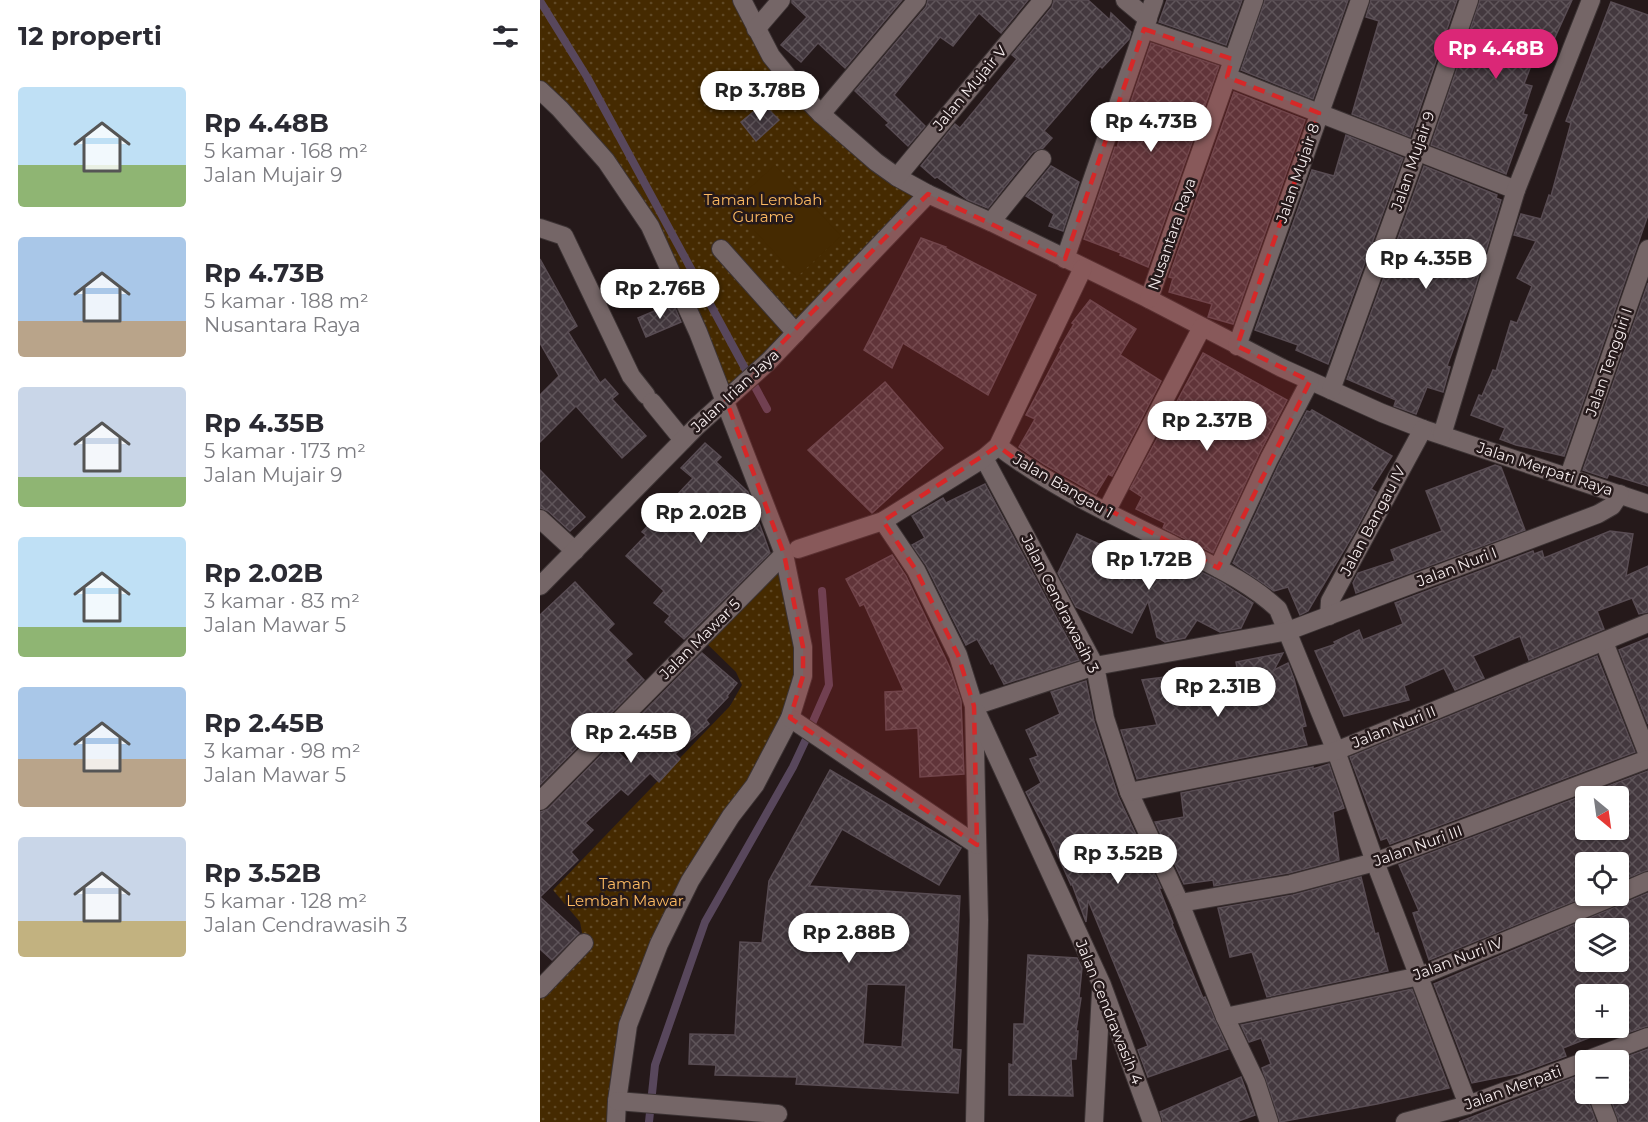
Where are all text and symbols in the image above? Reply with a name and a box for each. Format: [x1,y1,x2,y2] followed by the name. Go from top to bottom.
[18,20,162,52] text: 12 properti
[489,20,522,53] icon: filters
[1434,29,1558,80] pin: Rp 4.48B
[1448,36,1544,60] text: Rp 4.48B
[928,41,1011,135] street label: Jalan Mujair V
[698,71,822,122] pin: Rp 3.78B
[714,78,806,102] text: Rp 3.78B
[1089,102,1213,153] pin: Rp 4.73B
[204,107,329,139] text: Rp 4.48B
[1105,109,1197,133] text: Rp 4.73B
[1386,109,1438,214] street label: Jalan Mujair 9
[66,111,138,183] icon: home
[1271,120,1323,226] street label: Jalan Mujair 8
[204,139,368,163] text: 5 kamar · 168 m²
[204,163,342,187] text: Jalan Mujair 9
[1143,175,1200,292] street label: Nusantara Raya
[704,190,822,226] park label: Taman Lembah Gurame
[1364,239,1488,290] pin: Rp 4.35B
[1380,246,1472,270] text: Rp 4.35B
[204,257,324,289] text: Rp 4.73B
[66,261,138,333] icon: home
[598,269,722,320] pin: Rp 2.76B
[614,276,706,300] text: Rp 2.76B
[204,289,368,313] text: 5 kamar · 188 m²
[1581,305,1636,419] street label: Jalan Tenggiri I
[204,313,361,337] text: Nusantara Raya
[686,345,783,437] street label: Jalan Irian Jaya
[1145,401,1269,452] pin: Rp 2.37B
[204,407,324,439] text: Rp 4.35B
[1162,408,1252,432] text: Rp 2.37B
[66,411,138,483] icon: home
[1474,437,1615,499] street label: Jalan Merpati Raya
[204,439,366,463] text: 5 kamar · 173 m²
[1009,449,1117,522] street label: Jalan Bangau 1
[1335,462,1410,580] street label: Jalan Bangau IV
[204,463,342,487] text: Jalan Mujair 9
[639,493,763,544] pin: Rp 2.02B
[655,500,747,524] text: Rp 2.02B
[1017,531,1104,676] street label: Jalan Cendrawasih 3
[1087,540,1211,591] pin: Rp 1.72B
[1413,543,1499,591] street label: Jalan Nuri I
[1106,547,1192,571] text: Rp 1.72B
[204,557,323,589] text: Rp 2.02B
[66,561,138,633] icon: home
[204,589,360,613] text: 3 kamar · 83 m²
[655,594,744,684] street label: Jalan Mawar 5
[204,613,346,637] text: Jalan Mawar 5
[1156,667,1280,718] pin: Rp 2.31B
[1175,674,1261,698] text: Rp 2.31B
[1348,701,1438,752] street label: Jalan Nuri II
[204,707,324,739] text: Rp 2.45B
[66,711,138,783] icon: home
[569,713,693,764] pin: Rp 2.45B
[585,720,677,744] text: Rp 2.45B
[204,739,361,763] text: 3 kamar · 98 m²
[204,763,346,787] text: Jalan Mawar 5
[1575,786,1629,840] north arrow
[1575,786,1629,1104] map controls
[1370,821,1465,871] street label: Jalan Nuri III
[1056,834,1180,885] pin: Rp 3.52B
[1073,841,1163,865] text: Rp 3.52B
[1575,852,1629,906] button: locate
[204,857,321,889] text: Rp 3.52B
[66,861,138,933] icon: home
[566,874,684,910] park label: Taman Lembah Mawar
[204,889,367,913] text: 5 kamar · 128 m²
[204,913,408,937] text: Jalan Cendrawasih 3
[787,913,911,964] pin: Rp 2.88B
[1575,918,1629,972] button: layers
[802,920,896,944] text: Rp 2.88B
[1409,933,1506,985] street label: Jalan Nuri IV
[1071,936,1147,1087] street label: Jalan Cendrawasih 4
[1575,984,1629,1038] button: +
[1575,1050,1629,1104] button: −
[1461,1061,1564,1114] street label: Jalan Merpati

